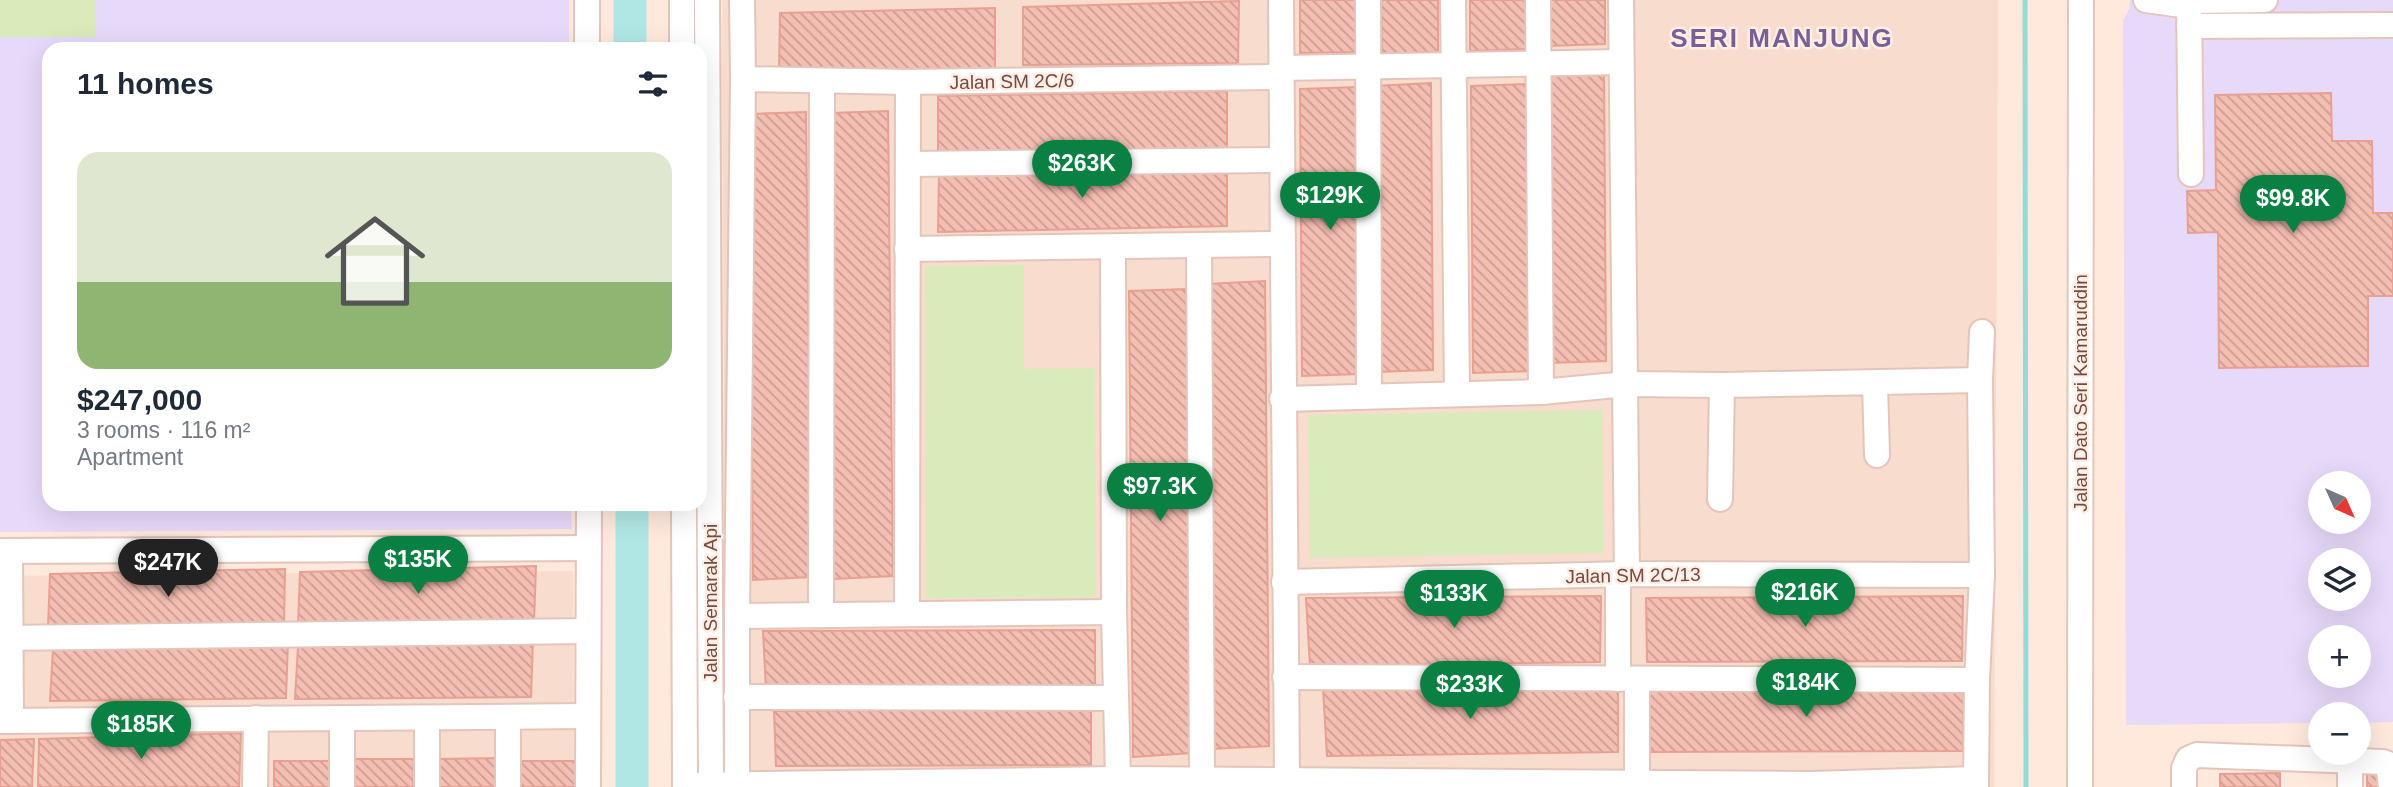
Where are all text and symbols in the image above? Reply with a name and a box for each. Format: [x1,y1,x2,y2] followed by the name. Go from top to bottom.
[1670,23,1894,53] district label: SERI MANJUNG
[634,65,672,103] icon: filters
[77,67,214,100] text: 11 homes
[950,70,1074,93] street label: Jalan SM 2C/6
[1033,140,1131,200] pin: $263K
[1048,150,1116,176] text: $263K
[1281,173,1379,232] pin: $129K
[2236,176,2350,235] pin: $99.8K
[1296,182,1364,208] text: $129K
[2256,185,2330,211] text: $99.8K
[312,198,438,324] icon: home
[2070,274,2091,512] street label: Jalan Dato Seri Kamaruddin
[77,383,202,416] text: $247,000
[77,417,250,443] text: 3 rooms · 116 m²
[77,444,183,470] text: Apartment
[1103,463,1217,523] pin: $97.3K
[2308,471,2371,534] north arrow
[2308,471,2371,765] map controls
[1123,473,1197,499] text: $97.3K
[700,524,721,682] street label: Jalan Semarak Api
[369,536,467,596] pin: $135K
[119,540,217,599] pin: $247K
[384,546,452,572] text: $135K
[2308,548,2371,611] button: layers
[134,549,202,575] text: $247K
[1565,564,1701,587] street label: Jalan SM 2C/13
[1405,570,1503,630] pin: $133K
[1756,570,1854,629] pin: $216K
[1771,579,1839,605] text: $216K
[1420,580,1488,606] text: $133K
[2308,625,2371,688] button: +
[1757,660,1855,719] pin: $184K
[1421,662,1519,721] pin: $233K
[1772,669,1840,695] text: $184K
[1436,671,1504,697] text: $233K
[92,702,190,761] pin: $185K
[2308,702,2371,765] button: −
[107,711,175,737] text: $185K

